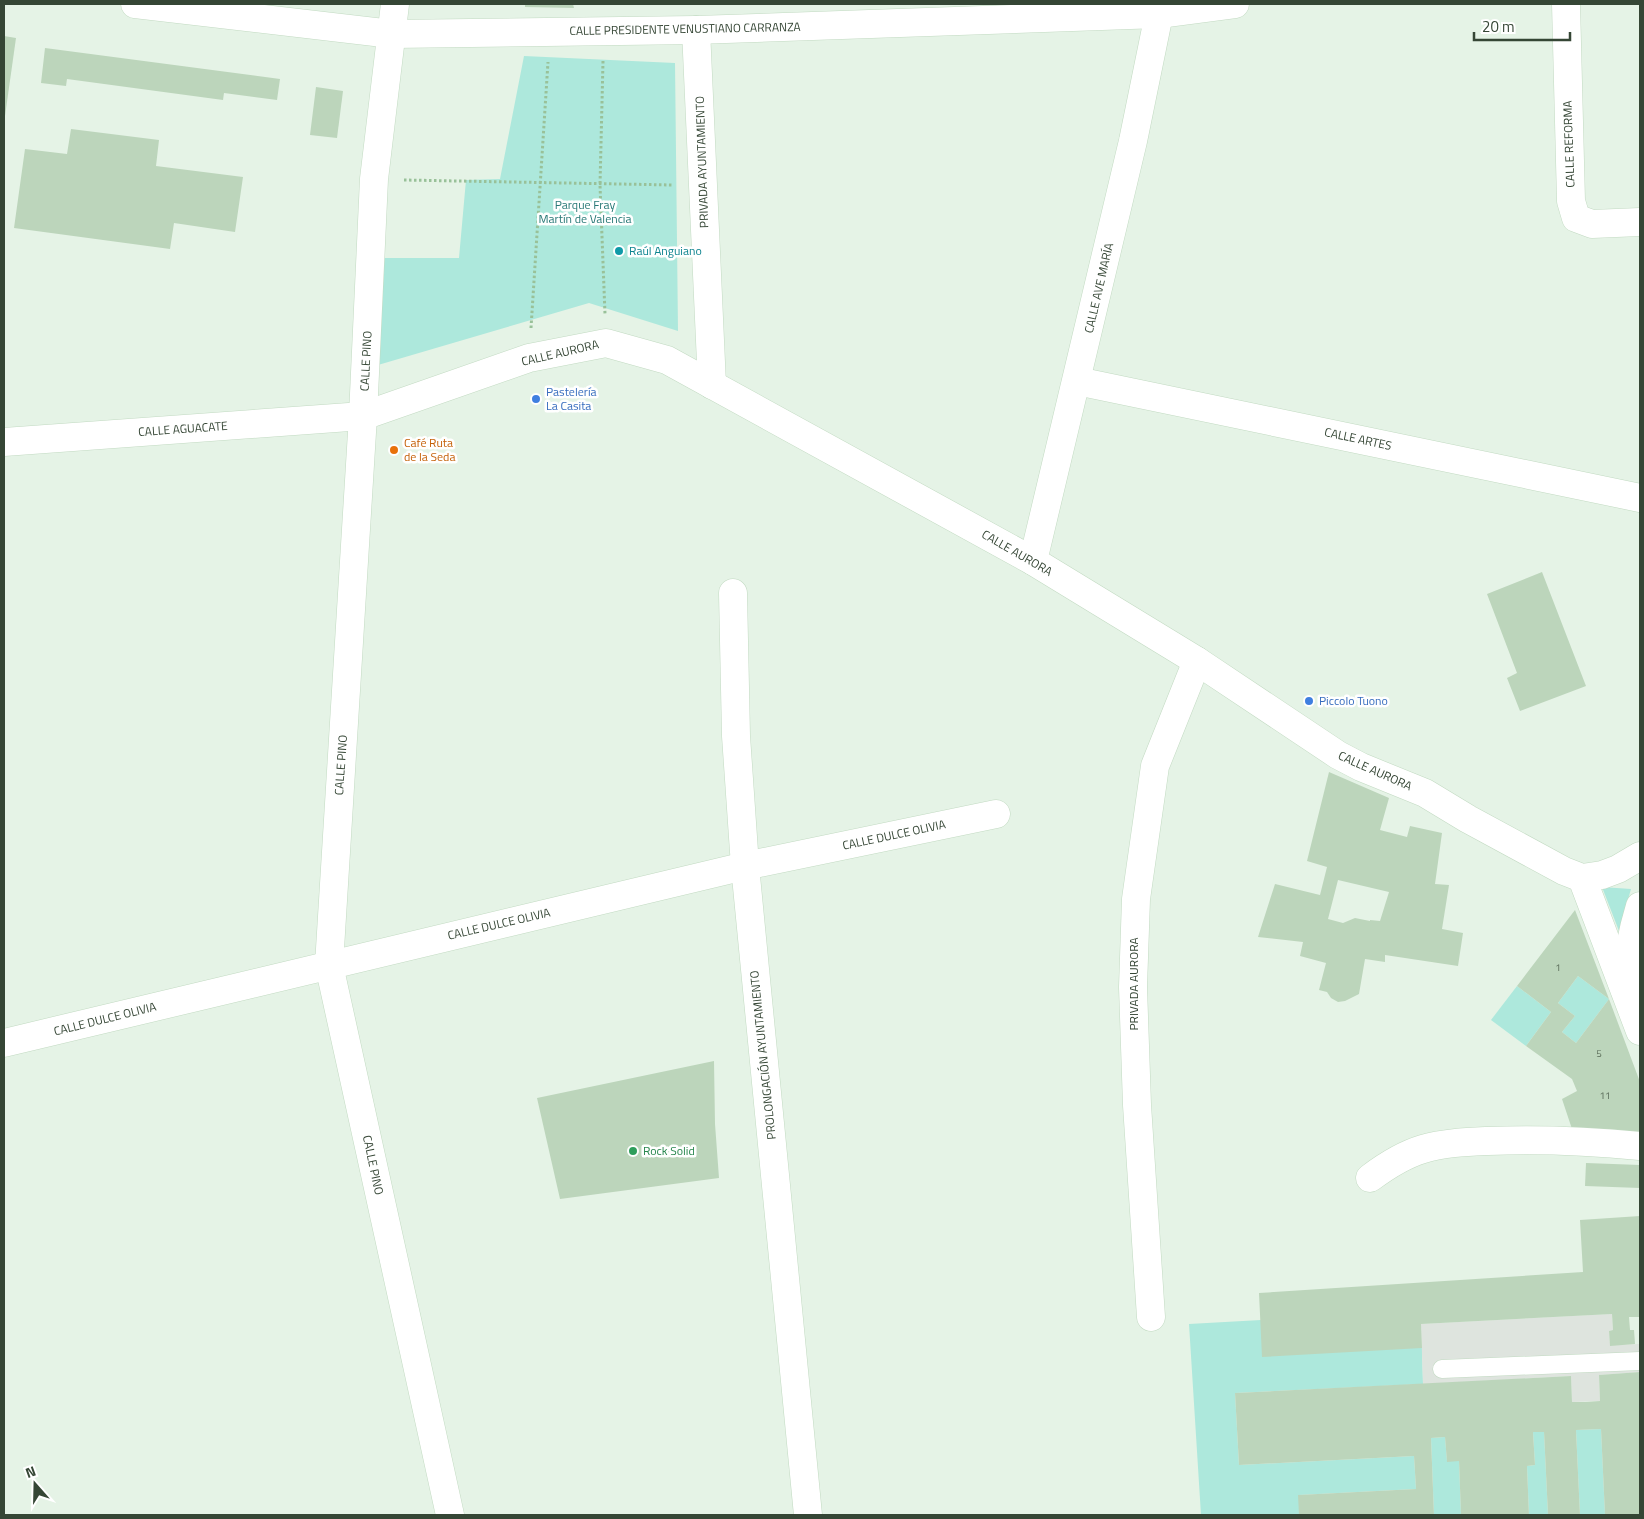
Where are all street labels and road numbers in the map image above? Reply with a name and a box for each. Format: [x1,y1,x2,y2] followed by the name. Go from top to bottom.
[569,17,801,40] street label: CALLE PRESIDENTE VENUSTIANO CARRANZA
[690,96,713,228] street label: PRIVADA AYUNTAMIENTO
[1557,100,1580,188] street label: CALLE REFORMA
[1079,241,1118,335] street label: CALLE AVE MARÍA
[354,330,377,392] street label: CALLE PINO
[519,334,601,371] street label: CALLE AURORA
[138,416,229,441] street label: CALLE AGUACATE
[1323,422,1393,455] street label: CALLE ARTES
[978,525,1056,581] street label: CALLE AURORA
[329,734,352,796] street label: CALLE PINO
[1335,746,1415,795] street label: CALLE AURORA
[841,814,947,855] street label: CALLE DULCE OLIVIA
[446,902,552,945] street label: CALLE DULCE OLIVIA
[1124,937,1143,1031] street label: PRIVADA AURORA
[744,969,781,1141] street label: PROLONGACIÓN AYUNTAMIENTO
[52,997,158,1040] street label: CALLE DULCE OLIVIA
[358,1133,389,1197] street label: CALLE PINO

